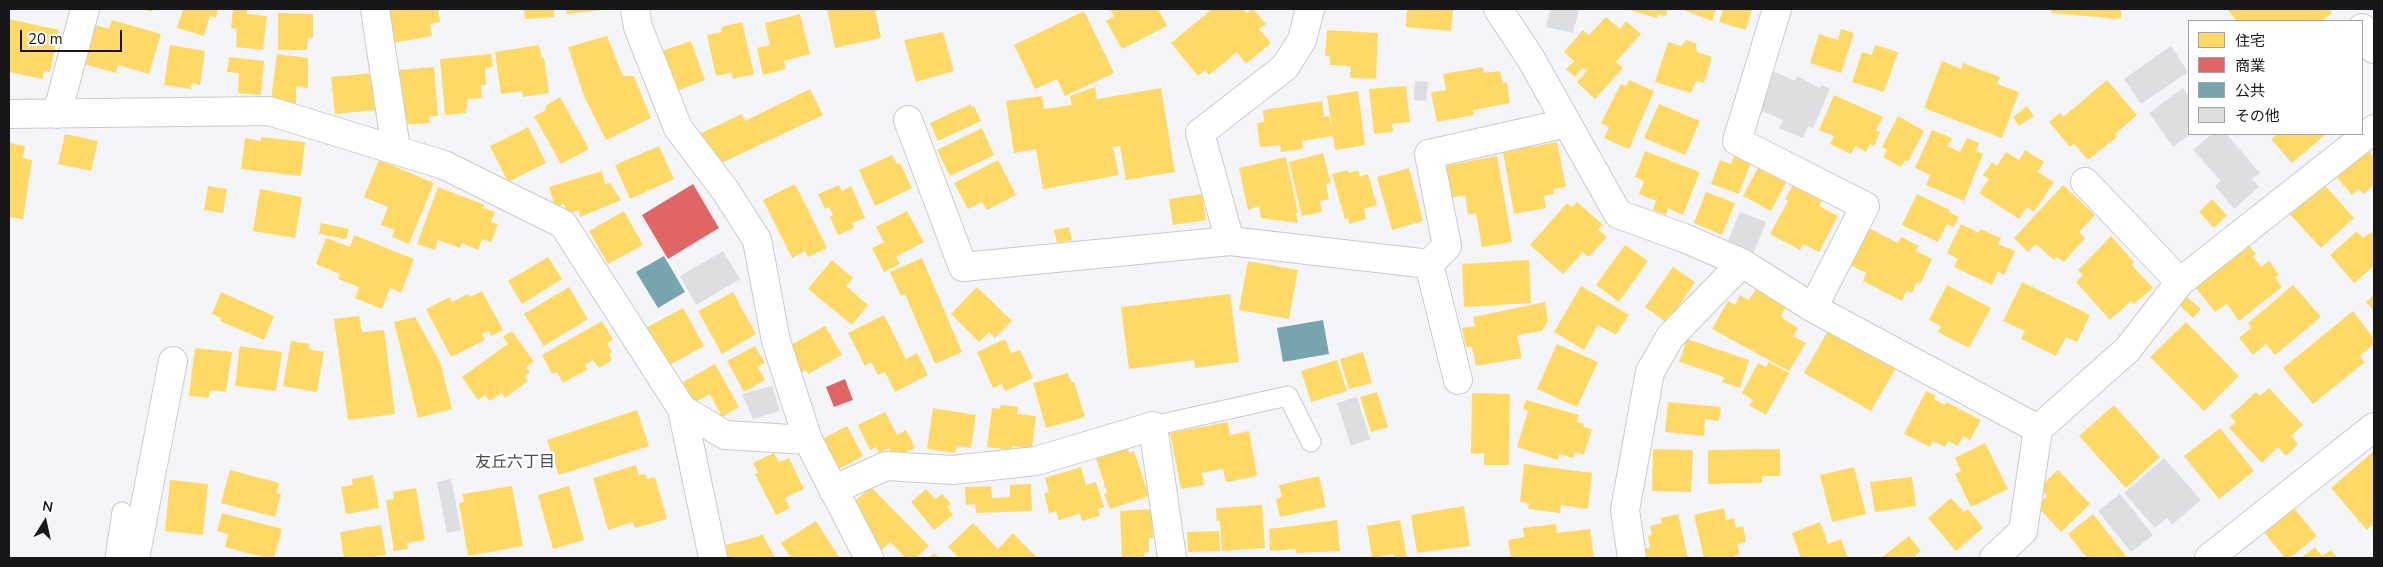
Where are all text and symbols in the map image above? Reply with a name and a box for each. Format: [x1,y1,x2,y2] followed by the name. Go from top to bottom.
[22,20,125,52] scale bar
[2188,20,2363,135] legend
[28,29,63,49] text: 20 m
[2235,31,2265,51] text: 住宅
[2235,56,2265,76] text: 商業
[2235,81,2265,101] text: 公共
[2235,106,2280,126] text: その他
[475,453,555,473] district label: 友丘六丁目
[41,496,54,517] text: N
[20,497,70,547] north arrow

